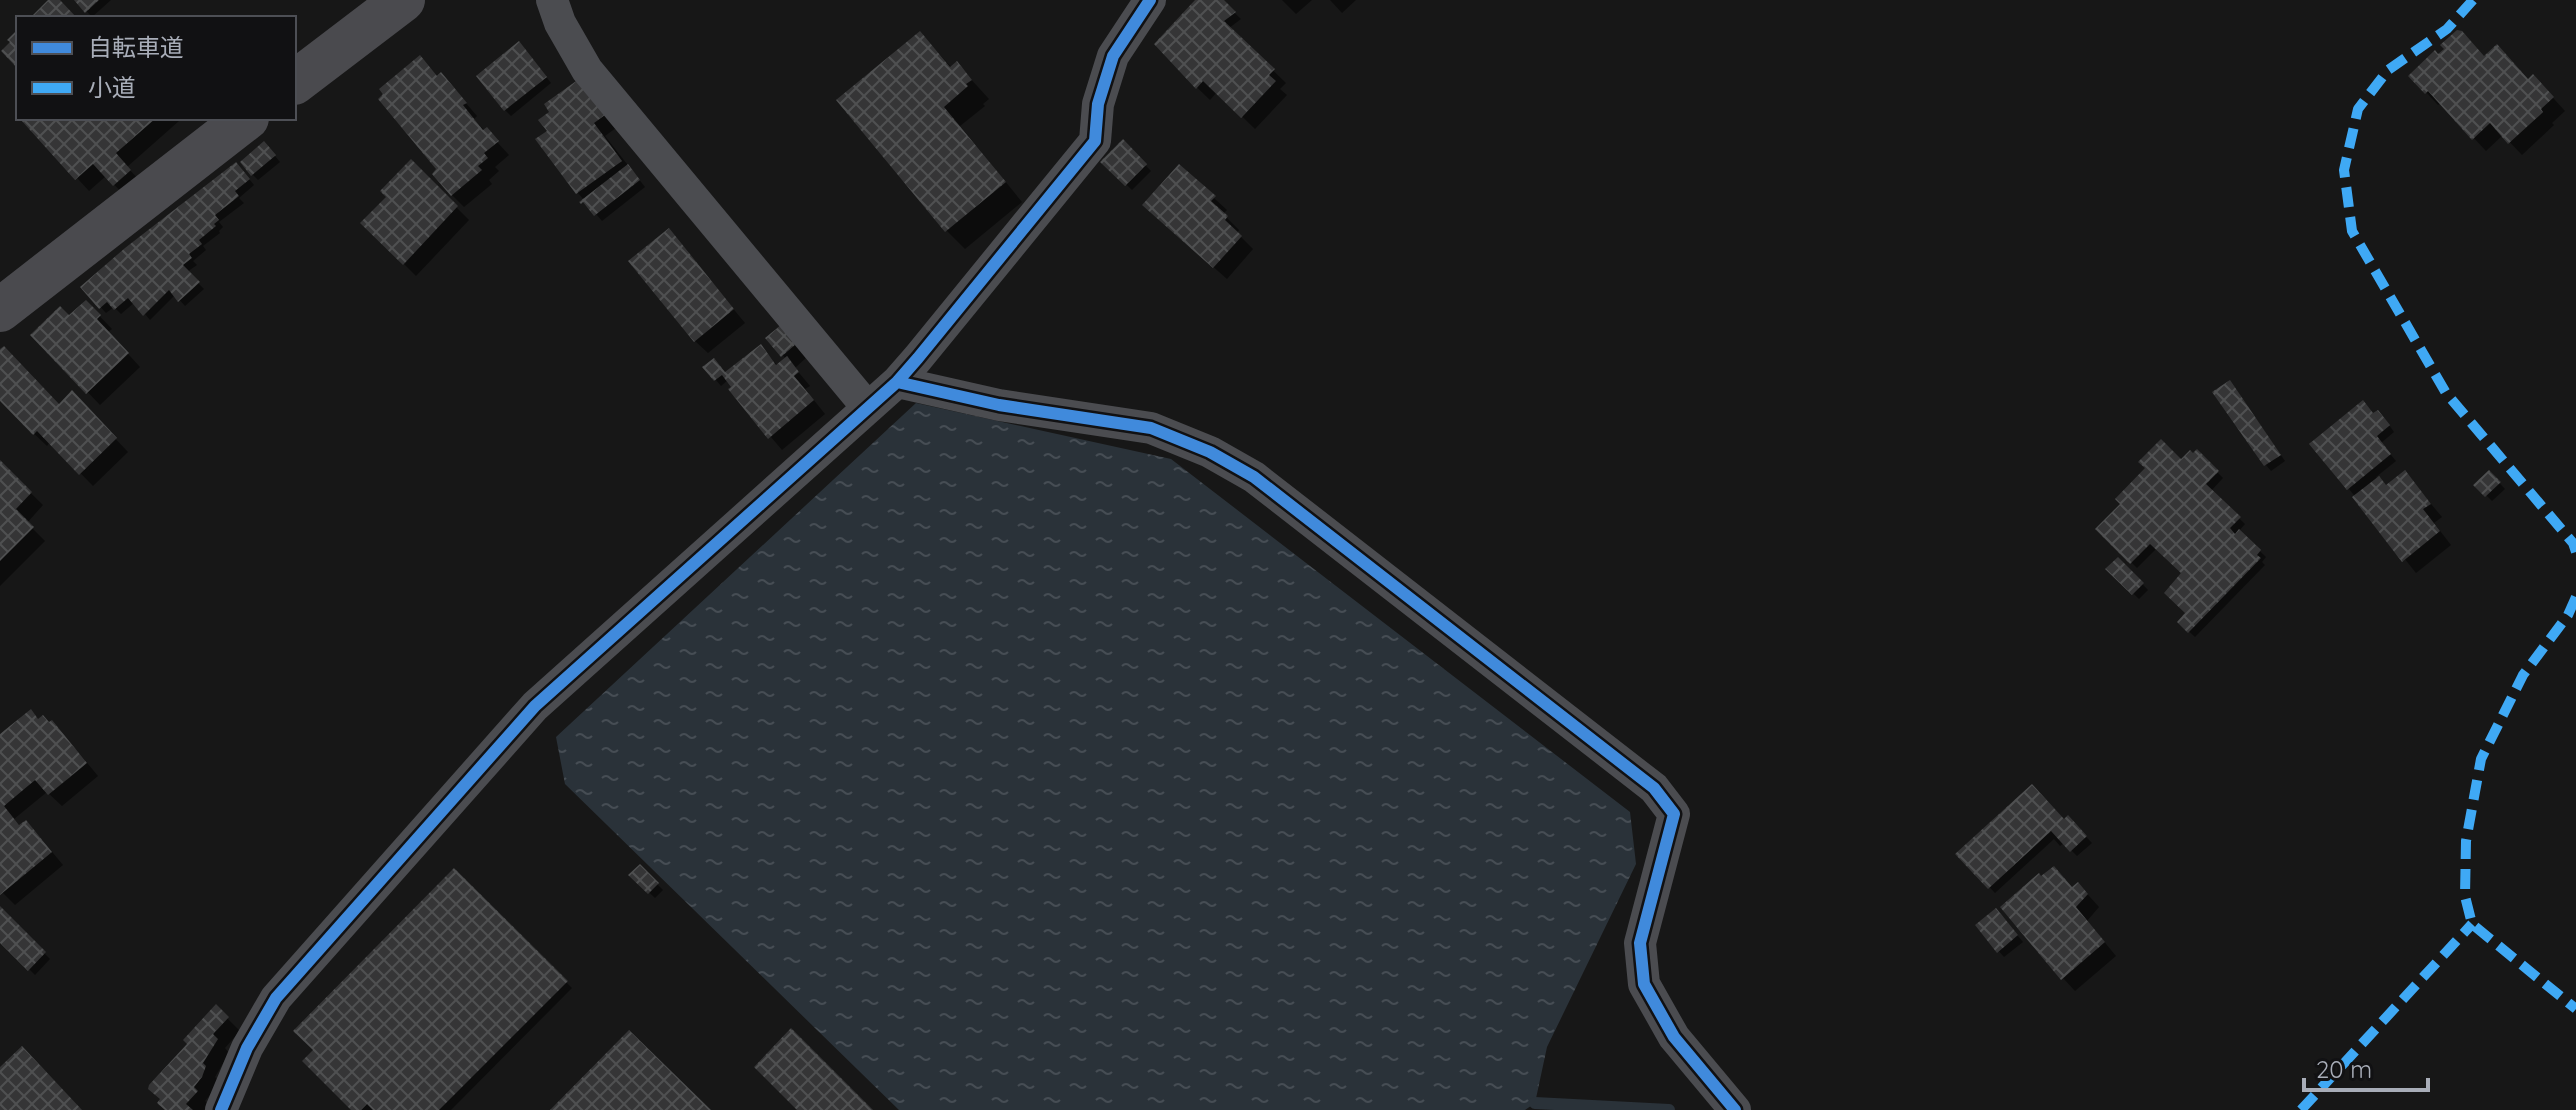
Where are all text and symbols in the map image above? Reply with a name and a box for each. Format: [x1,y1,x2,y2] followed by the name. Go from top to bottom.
[16,16,296,120] legend
[88,32,184,62] text: 自転車道
[88,72,136,102] text: 小道
[2304,1042,2428,1092] scale bar
[2316,1054,2372,1084] text: 20 m

